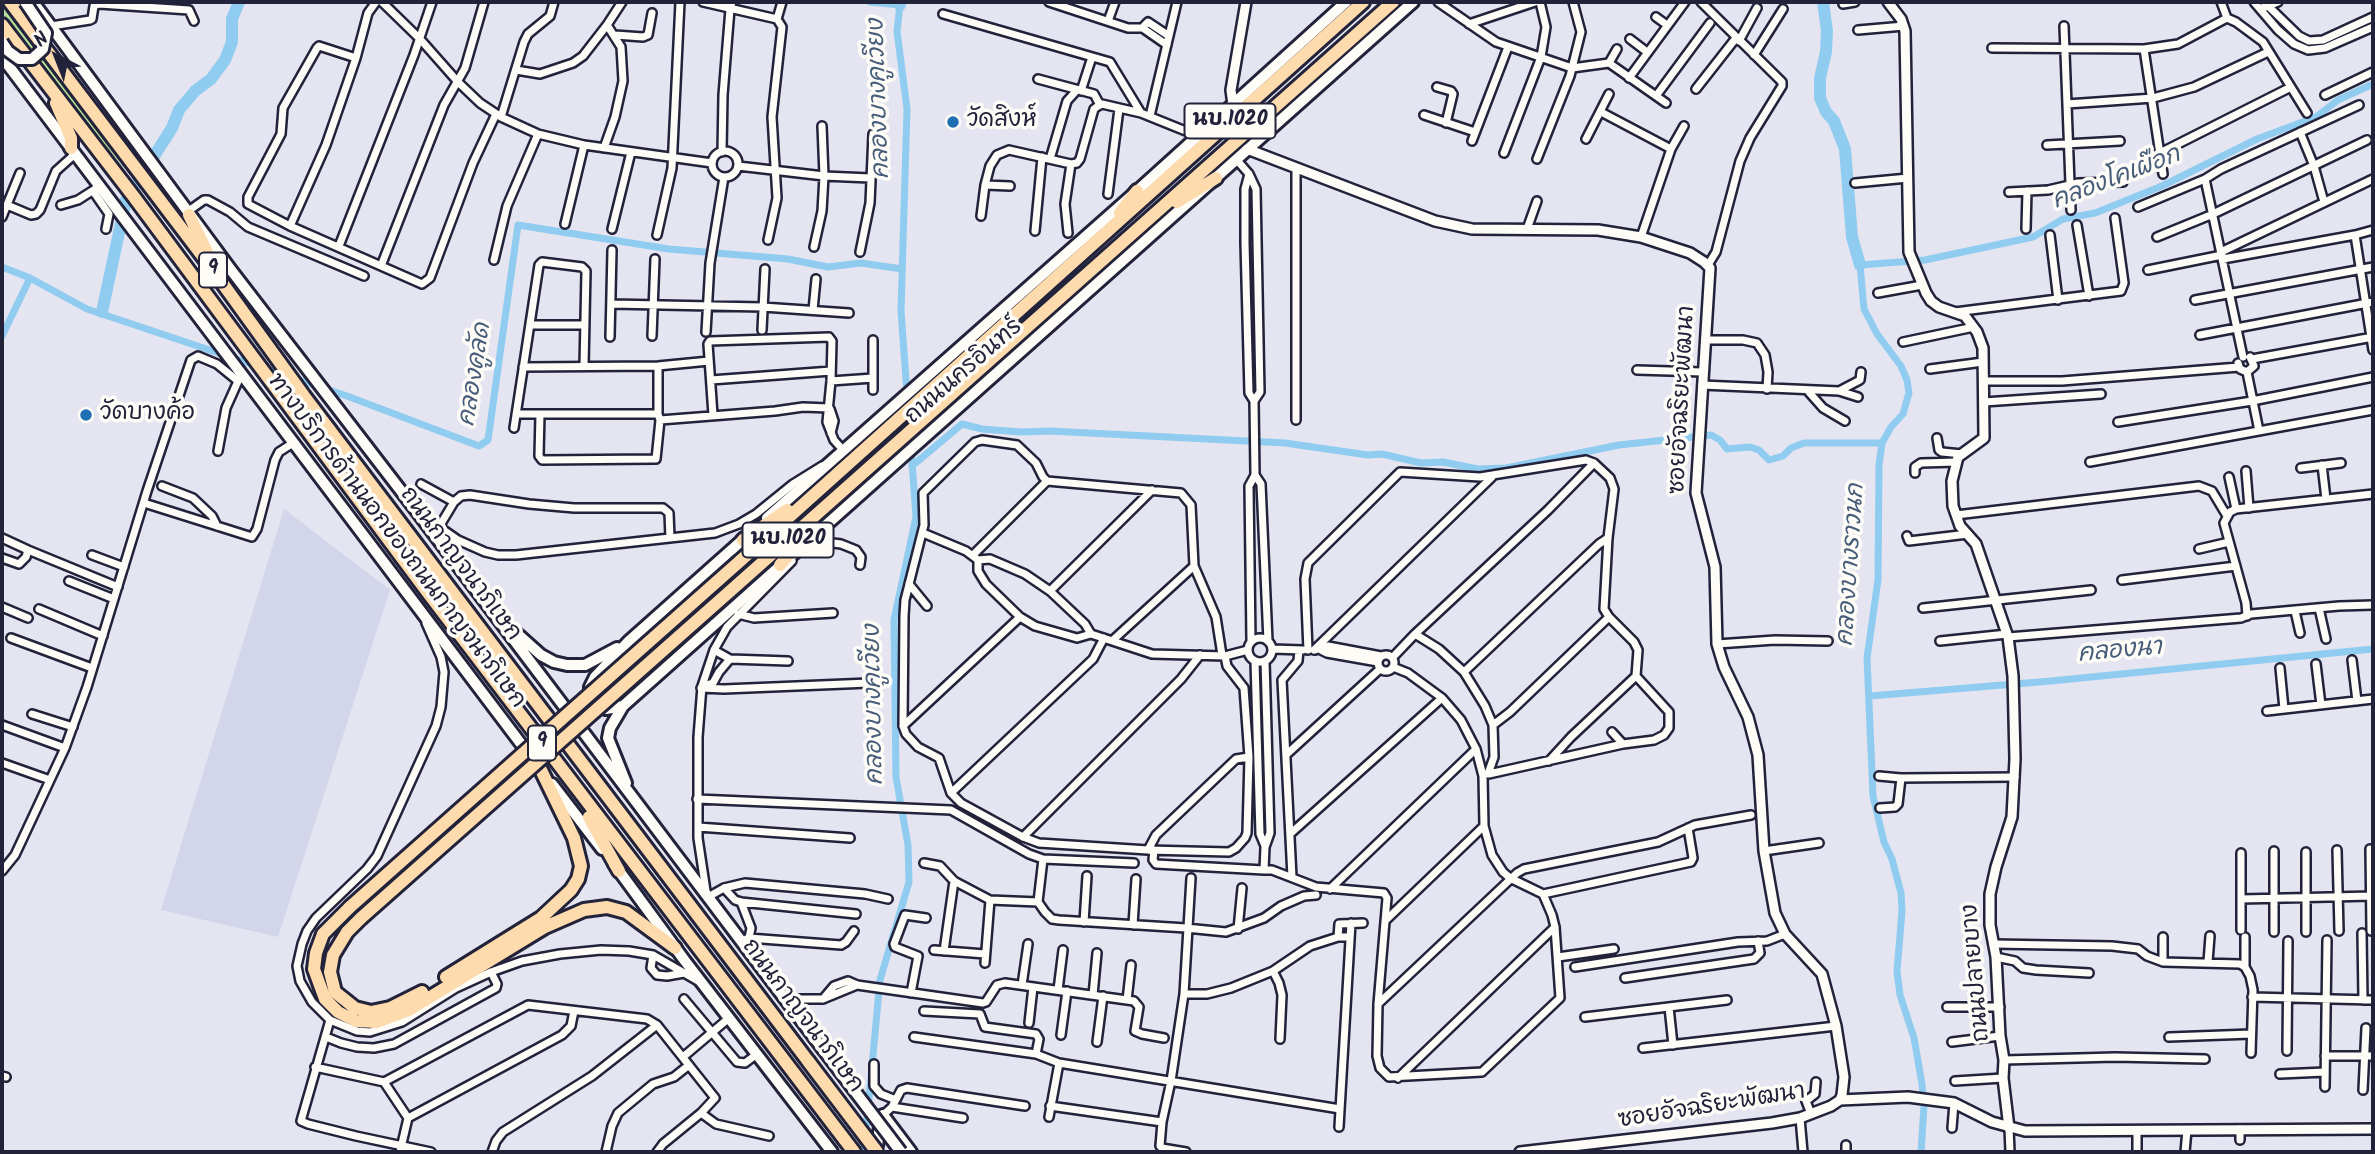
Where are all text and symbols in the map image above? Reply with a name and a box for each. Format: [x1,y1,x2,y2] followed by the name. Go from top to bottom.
[864,18,898,180] water label: คลองบางคูเวียง
[21,21,91,91] north arrow
[27,25,56,56] text: N
[1184,104,1276,138] road number: นบ.1020
[967,108,1037,136] place label: วัดสิงห์
[945,114,961,130] marker: วัดสิงห์
[2049,142,2185,218] water label: คลองโคเผือก
[199,252,227,288] road number: 9
[1665,305,1703,495] street label: ซอยอัจฉริยะพัฒนา
[901,315,1029,431] street label: ถนนนครอินทร์
[455,321,499,429] water label: คลองคูลัด
[260,369,530,715] street label: ทางบริการด้านนอกของถนนกาญจนาภิเษก
[100,401,195,429] place label: วัดบางค้อ
[78,407,94,423] marker: วัดบางค้อ
[392,483,526,647] street label: ถนนกาญจนาภิเษก
[1833,483,1873,647] water label: คลองบางราวนก
[742,522,834,558] road number: นบ.1020
[860,625,892,785] water label: คลองบางคูเวียง
[2077,635,2163,671] water label: คลองนา
[528,726,556,760] road number: 9
[1958,903,1998,1043] street label: ถนนปลายบาง
[734,935,868,1099] street label: ถนนกาญจนาภิเษก
[1616,1080,1808,1136] street label: ซอยอัจฉริยะพัฒนา

